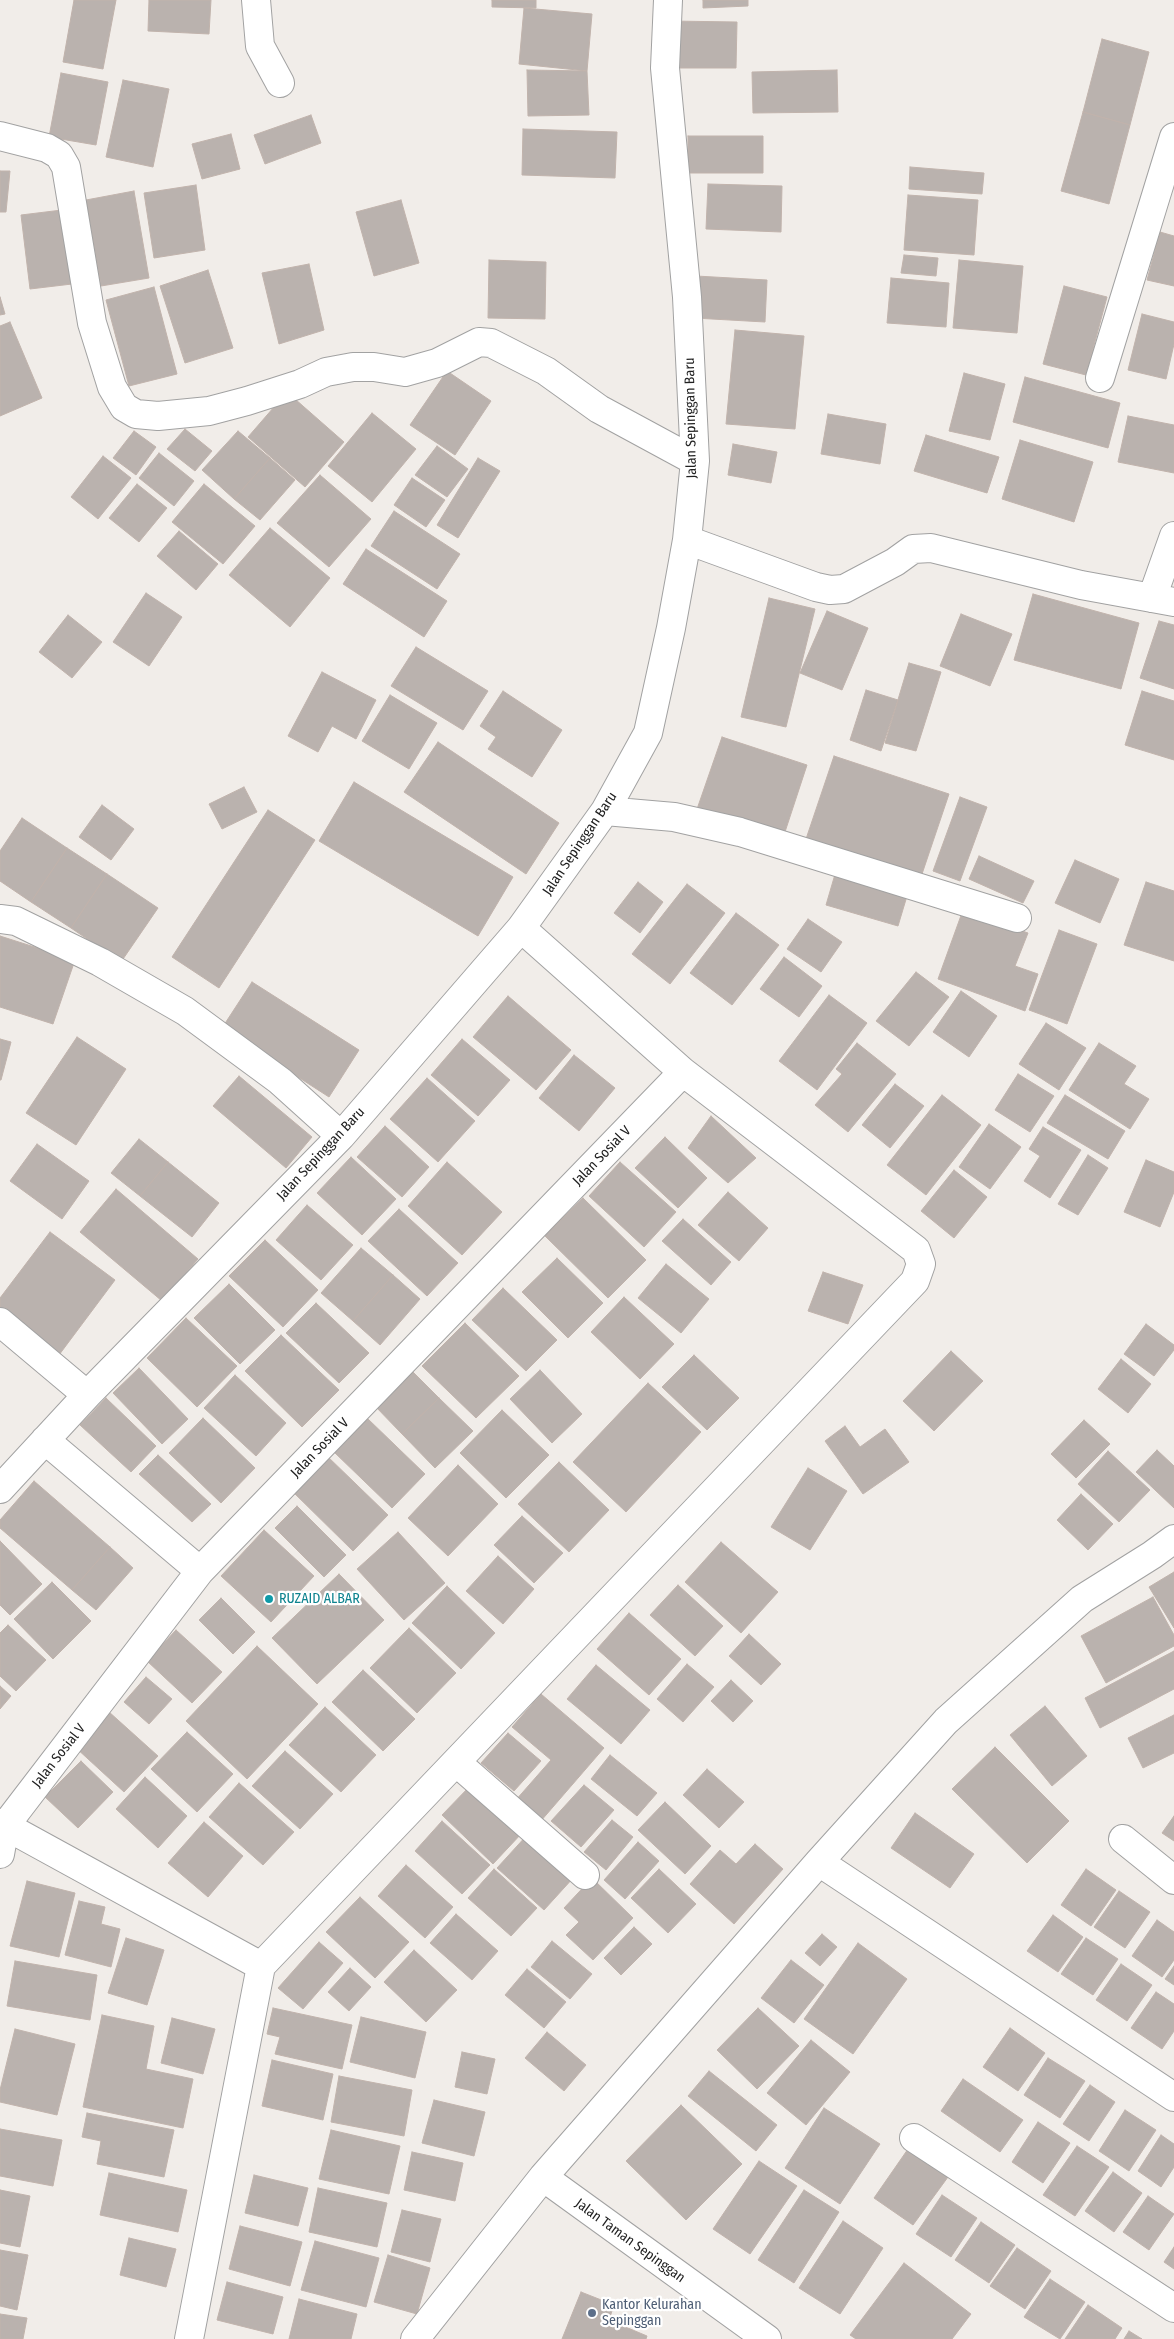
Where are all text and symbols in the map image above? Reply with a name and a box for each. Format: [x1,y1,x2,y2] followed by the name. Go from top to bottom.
[682,357,700,479] street label: Jalan Sepinggan Baru
[539,789,621,899] street label: Jalan Sepinggan Baru
[274,1104,368,1204] street label: Jalan Sepinggan Baru
[569,1123,635,1189] street label: Jalan Sosial V
[287,1415,353,1481] street label: Jalan Sosial V
[279,1591,360,1607] place label: RUZAID ALBAR
[263,1593,275,1605] marker: RUZAID ALBAR
[29,1721,89,1791] street label: Jalan Sosial V
[572,2195,688,2287] street label: Jalan Taman Sepinggan
[602,2297,702,2330] place label: Kantor Kelurahan Sepinggan
[586,2307,598,2319] marker: Kantor Kelurahan Sepinggan

